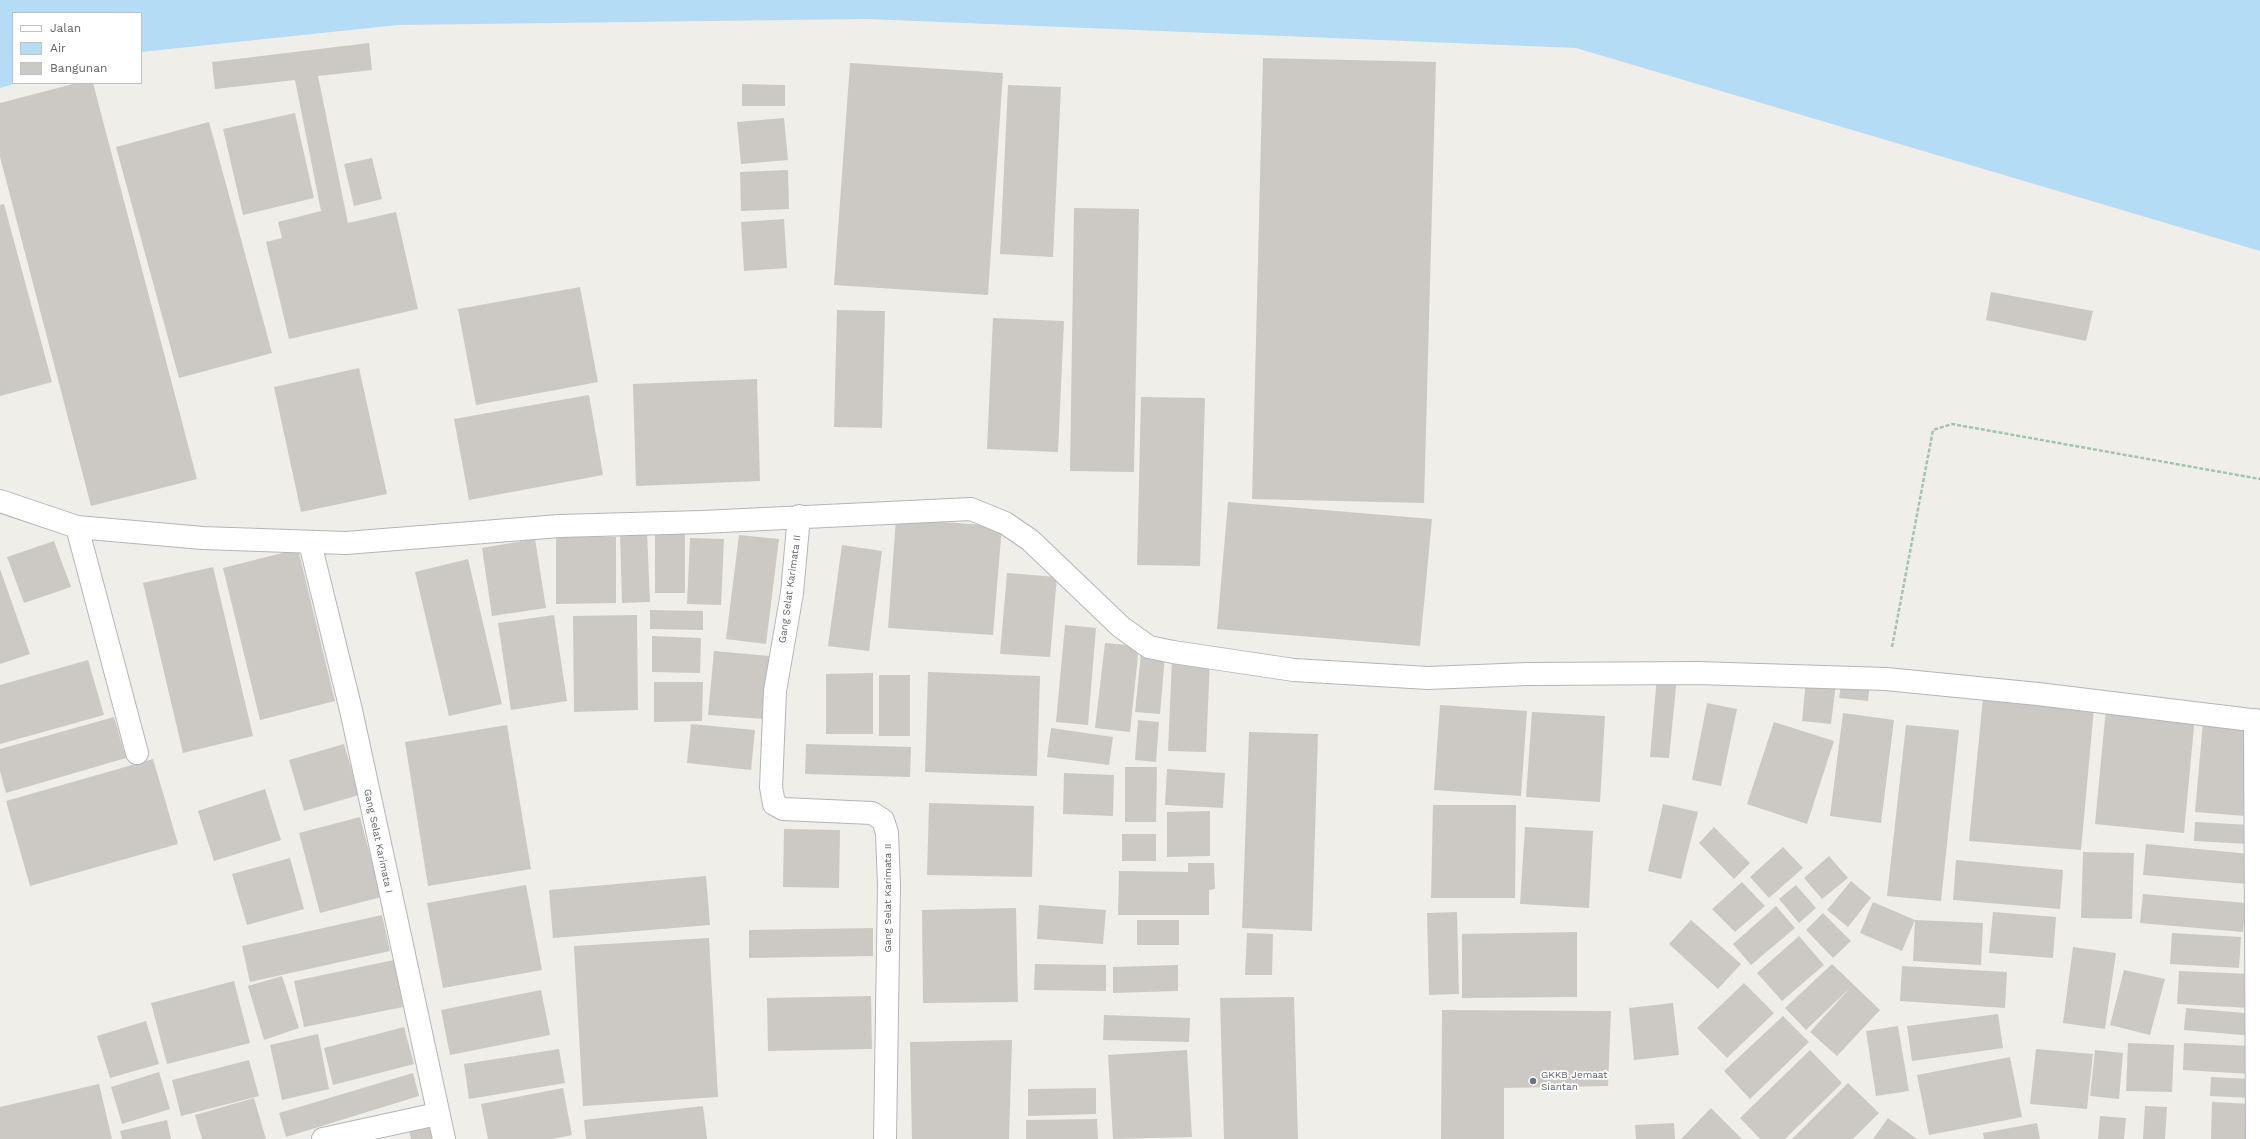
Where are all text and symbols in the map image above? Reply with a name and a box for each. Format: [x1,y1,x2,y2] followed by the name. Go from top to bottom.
[12,12,142,84] legend
[50,21,81,35] text: Jalan
[50,41,66,55] text: Air
[50,61,108,75] text: Bangunan
[776,534,804,644] street label: Gang Selat Karimata II
[361,788,395,894] street label: Gang Selat Karimata I
[882,843,894,953] street label: Gang Selat Karimata II
[1541,1069,1607,1092] place label: GKKB Jemaat Siantan
[1528,1076,1538,1086] marker: GKKB Jemaat Siantan

